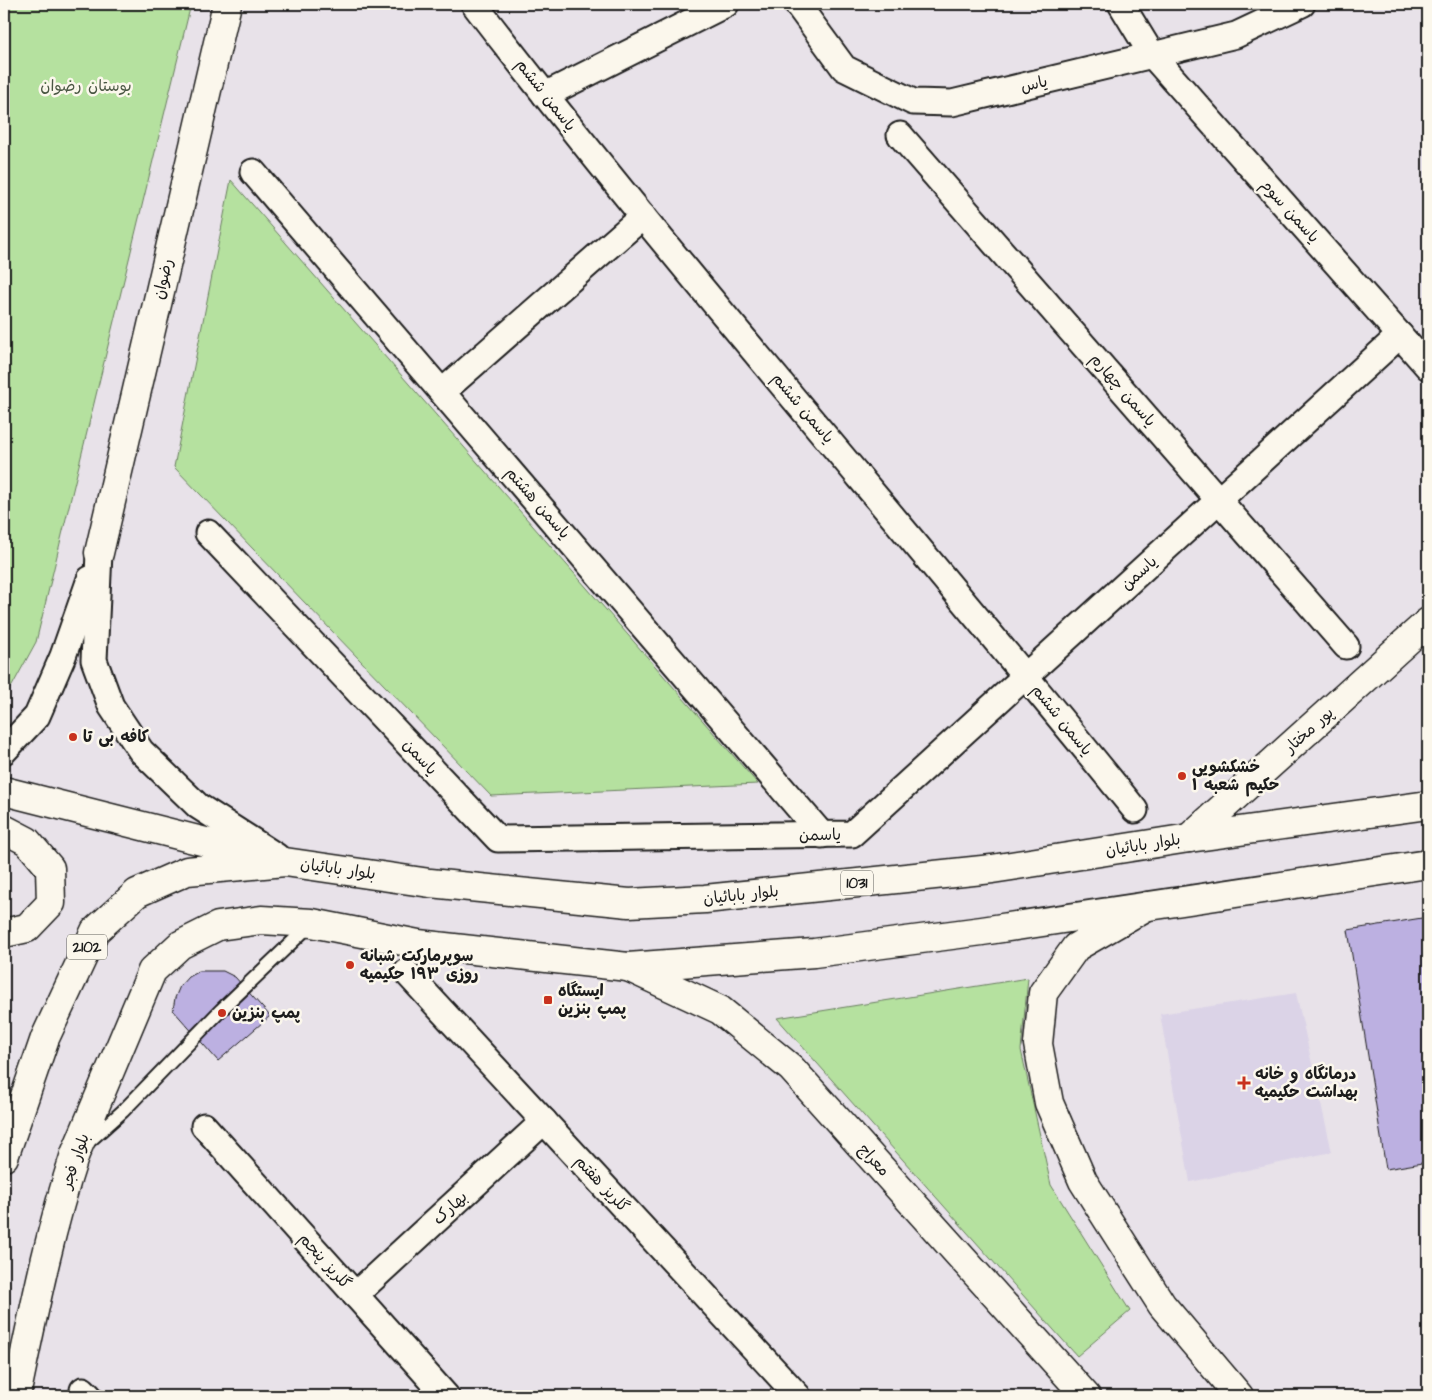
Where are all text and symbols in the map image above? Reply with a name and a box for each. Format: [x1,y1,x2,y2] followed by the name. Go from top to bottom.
[510,54,581,136] street label: یاسمن ششم
[1018,70,1050,98] street label: یاس
[40,75,132,97] park label: بوستان رضوان
[1255,174,1325,248] street label: یاسمن سوم
[148,256,178,302] street label: رضوان
[1084,349,1161,432] street label: یاسمن چهارم
[766,368,839,449] street label: یاسمن ششم
[500,462,575,544] street label: یاسمن هشتم
[1116,551,1162,595] street label: یاسمن
[1026,680,1098,761] street label: یاسمن ششم
[1278,702,1339,759] street label: پور مختار
[83,726,149,748] place label: کافه بی تا
[67,731,79,743] marker: کافه بی تا
[398,734,442,780] street label: یاسمن
[1192,756,1279,797] place label: خشکشویی حکیم شعبه ۱
[1176,770,1188,782] marker: خشکشویی حکیم شعبه ۱
[799,824,841,846] street label: یاسمن
[1104,828,1182,862] street label: بلوار بابائیان
[299,853,377,885] street label: بلوار بابائیان
[841,870,873,896] road number: 1031
[702,880,780,910] street label: بلوار بابائیان
[67,934,107,960] road number: 2102
[360,945,478,985] place label: سوپرمارکت شبانه روزی ۱۹۳ حکیمیه
[344,959,356,971] marker: سوپرمارکت شبانه روزی ۱۹۳ حکیمیه
[558,980,627,1020] place label: ایستگاه پمپ بنزین
[542,994,554,1006] marker: ایستگاه پمپ بنزین
[232,1002,301,1024] place label: پمپ بنزین
[216,1007,228,1019] marker: پمپ بنزین
[1255,1063,1358,1103] place label: درمانگاه و خانه بهداشت حکیمیه
[1237,1076,1251,1090] marker: درمانگاه و خانه بهداشت حکیمیه
[55,1130,95,1194] street label: بلوار فجر
[853,1139,895,1181] street label: معراج
[569,1151,634,1218] street label: گلریز هفتم
[428,1186,472,1230] street label: بهارک
[293,1228,356,1295] street label: گلریز پنجم

